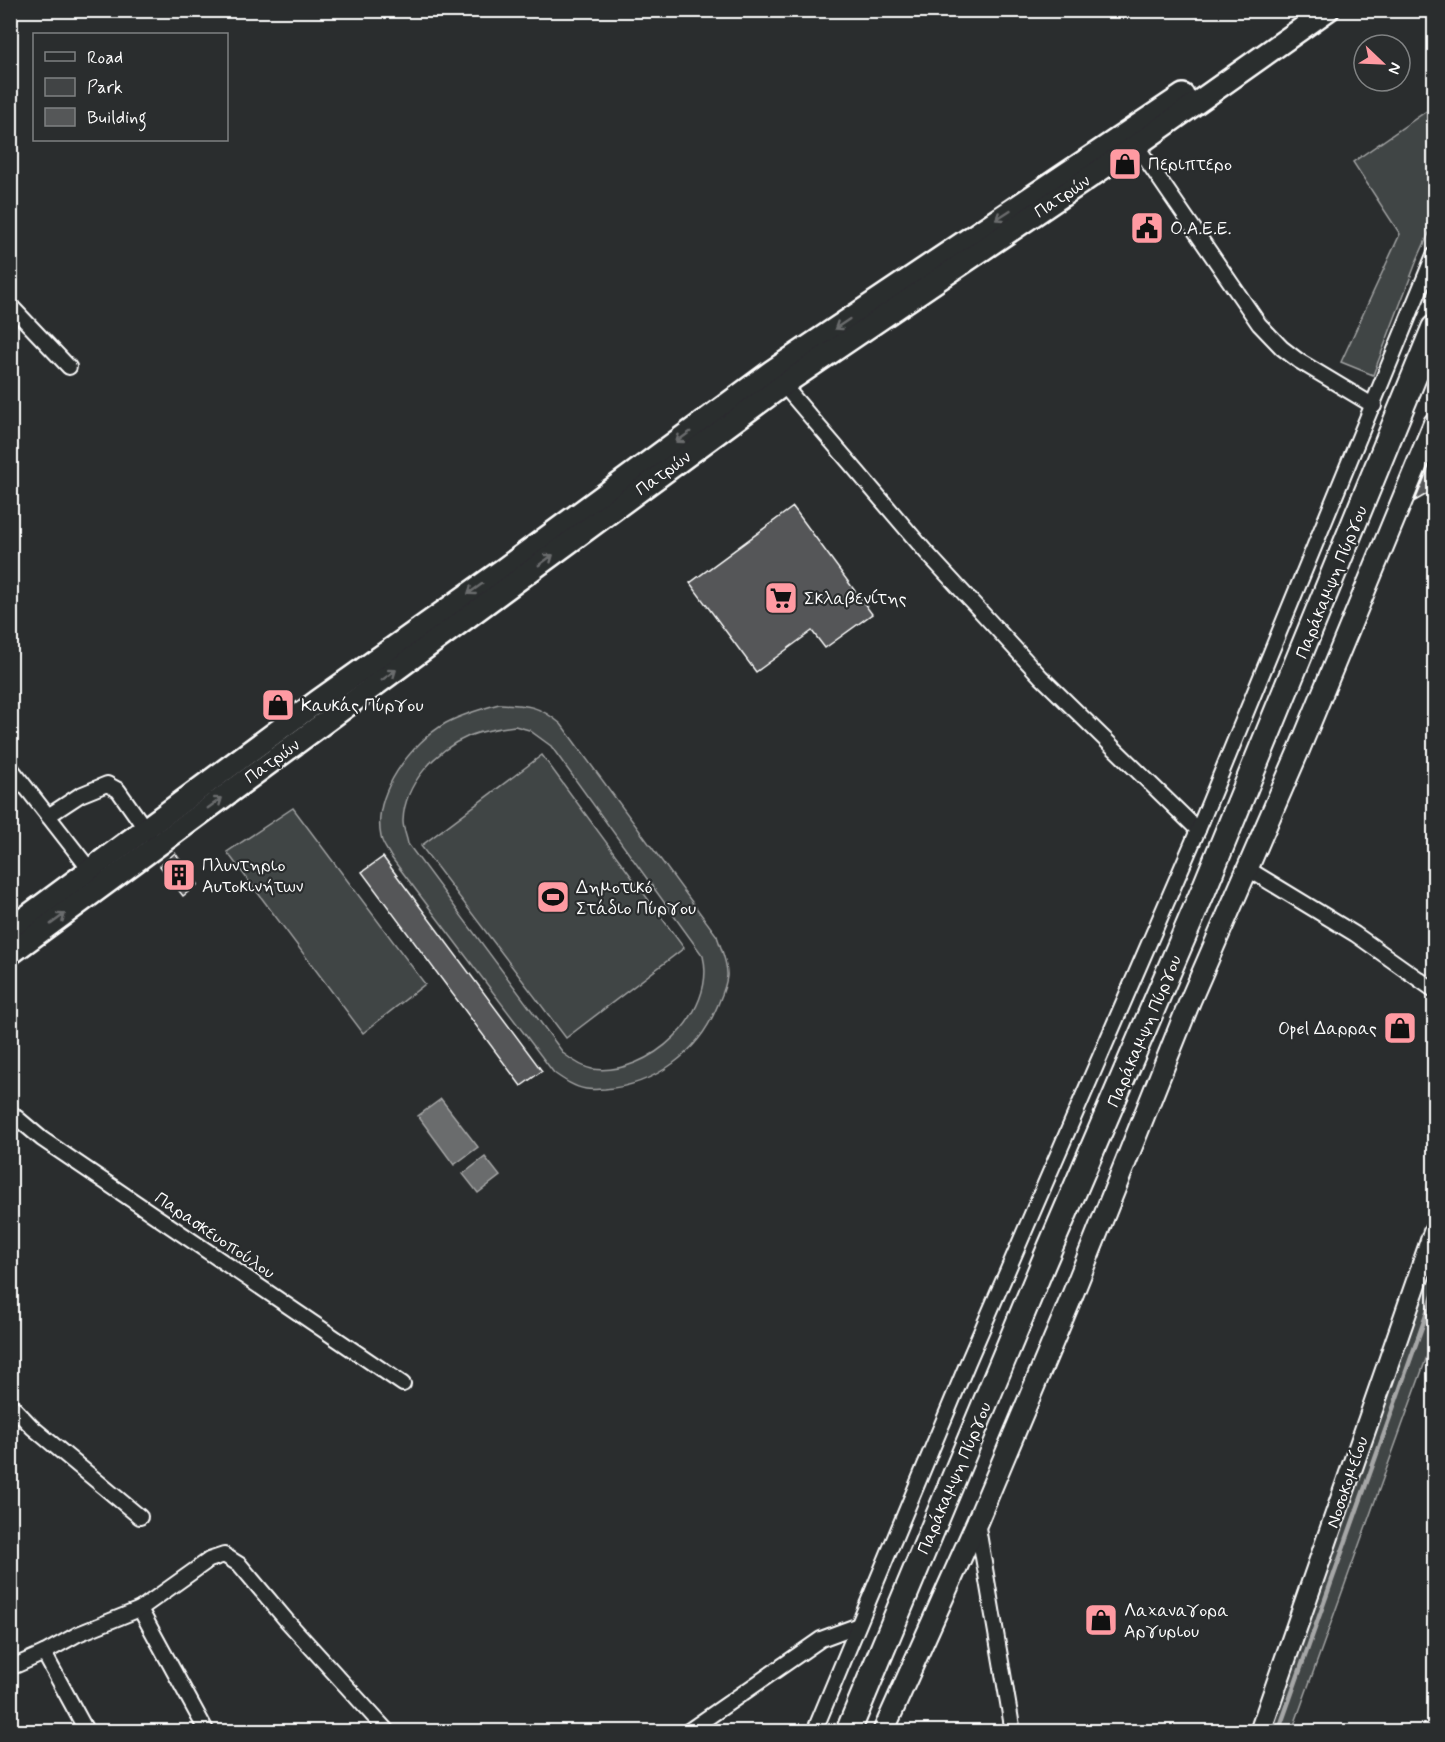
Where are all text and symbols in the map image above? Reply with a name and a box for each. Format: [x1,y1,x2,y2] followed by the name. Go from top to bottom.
[33,33,228,141] legend
[1352,33,1412,93] north arrow
[87,46,123,70] text: Road
[1383,59,1406,77] text: N
[87,76,123,100] text: Park
[87,106,147,132] text: Building
[1107,146,1143,182] shop icon: Περιπτερο
[1148,153,1232,177] place label: Περιπτερο
[1030,169,1095,224] street label: Πατρών
[995,208,1012,221] one-way arrow
[1129,210,1165,246] public building icon: Ο.Α.Ε.Ε.
[1170,217,1232,241] place label: Ο.Α.Ε.Ε.
[833,317,850,330] one-way arrow
[675,430,691,443] one-way arrow
[631,446,696,502] street label: Πατρών
[1290,502,1374,663] street label: Παράκαμψη Πύργου
[537,554,553,566] one-way arrow
[763,580,799,616] supermarket icon: Σκλαβενίτης
[467,583,483,595] one-way arrow
[804,587,907,611] place label: Σκλαβενίτης
[380,669,396,682] one-way arrow
[260,687,296,723] shop icon: Καυκάς Πύργου
[301,694,424,718] place label: Καυκάς Πύργου
[240,734,305,790] street label: Πατρών
[206,797,222,810] one-way arrow
[202,854,304,899] place label: Πλυντηριο Αυτοκινήτων
[161,857,197,893] building icon: Πλυντηριο Αυτοκινήτων
[576,876,696,921] place label: Δημοτικό Στάδιο Πύργου
[535,879,571,915] sports icon: Δημοτικό Στάδιο Πύργου
[49,913,65,925] one-way arrow
[1102,951,1188,1111] street label: Παράκαμψη Πύργου
[1382,1010,1418,1046] shop icon: Opel Δαρρας
[1278,1017,1377,1041] place label: Opel Δαρρας
[149,1187,279,1285] street label: Παρασκευοπούλου
[912,1398,998,1558] street label: Παράκαμψη Πύργου
[1321,1433,1375,1531] street label: Νοσοκομείου
[1124,1599,1229,1644] place label: Λαχαναγορα Αργυριου
[1083,1602,1119,1638] shop icon: Λαχαναγορα Αργυριου

